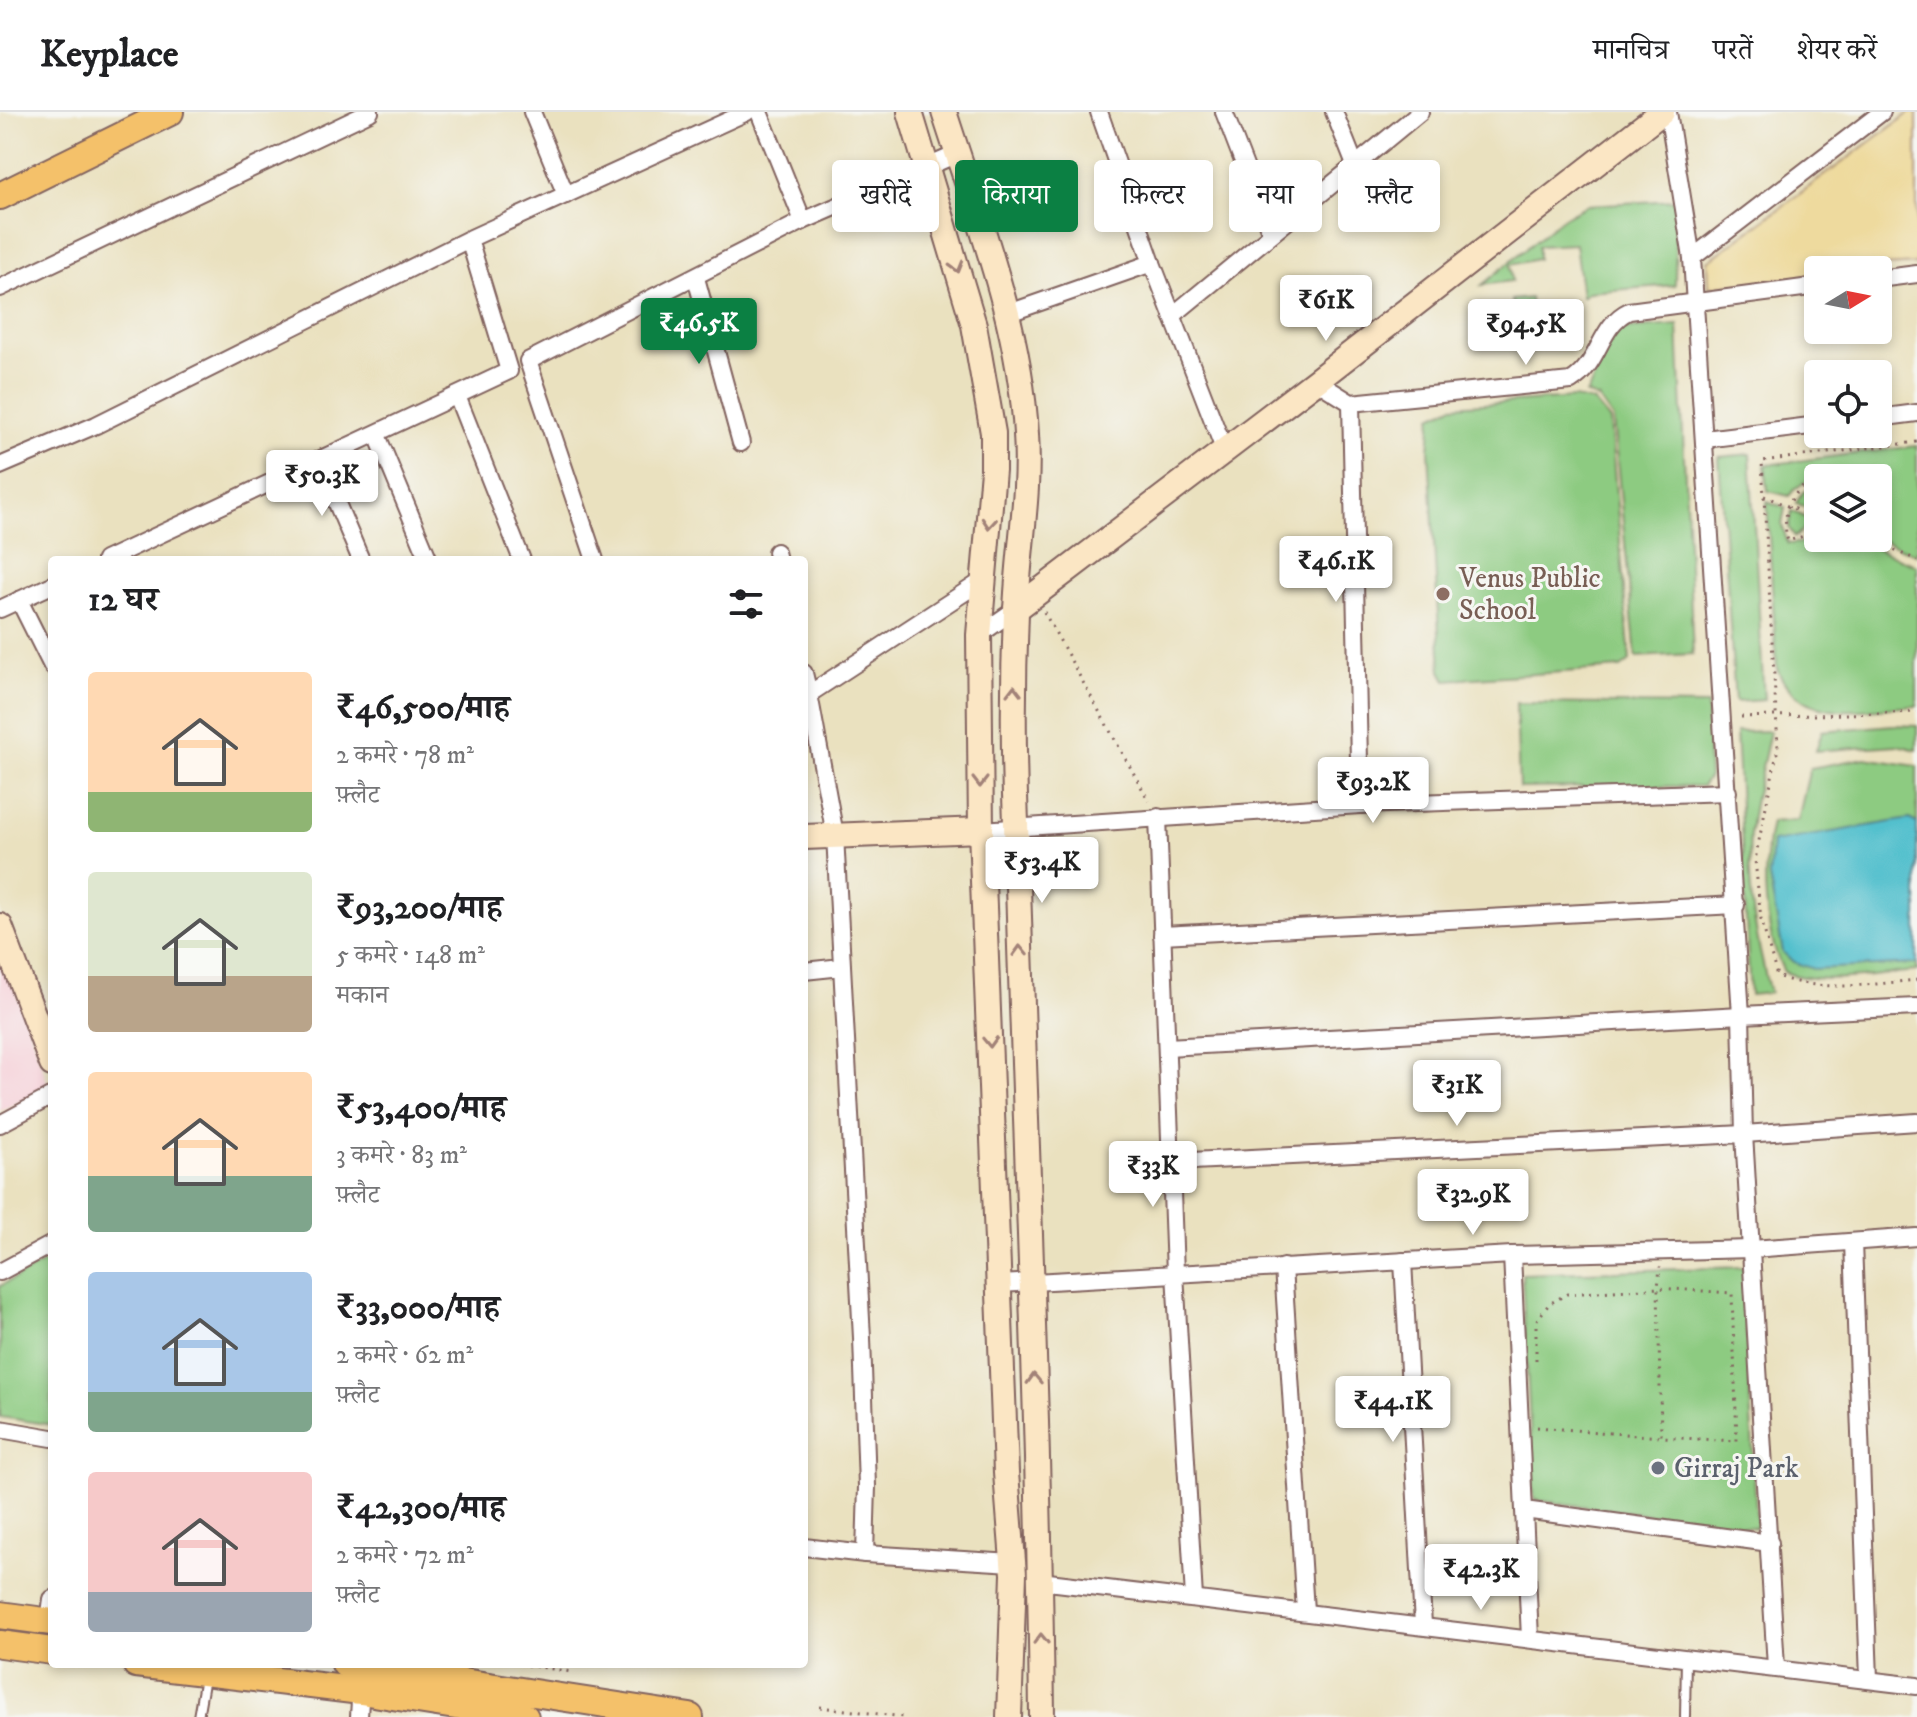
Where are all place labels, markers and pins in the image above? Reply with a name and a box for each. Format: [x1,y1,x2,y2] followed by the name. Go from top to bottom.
[1279,275,1373,343] pin: ₹61K
[634,298,764,366] pin: ₹46.5K
[1461,299,1591,367] pin: ₹94.5K
[257,450,387,518] pin: ₹50.3K
[1271,536,1401,604] pin: ₹46.1K
[1458,561,1601,628] place label: Venus Public School
[1434,585,1452,603] marker: Venus Public School
[1308,757,1438,825] pin: ₹93.2K
[977,837,1107,905] pin: ₹53.4K
[1410,1060,1504,1128] pin: ₹31K
[1106,1141,1200,1209] pin: ₹33K
[1408,1169,1538,1237] pin: ₹32.9K
[1328,1376,1458,1444] pin: ₹44.1K
[1674,1451,1799,1486] place label: Girraj Park
[1649,1459,1667,1477] marker: Girraj Park
[1416,1544,1546,1612] pin: ₹42.3K

